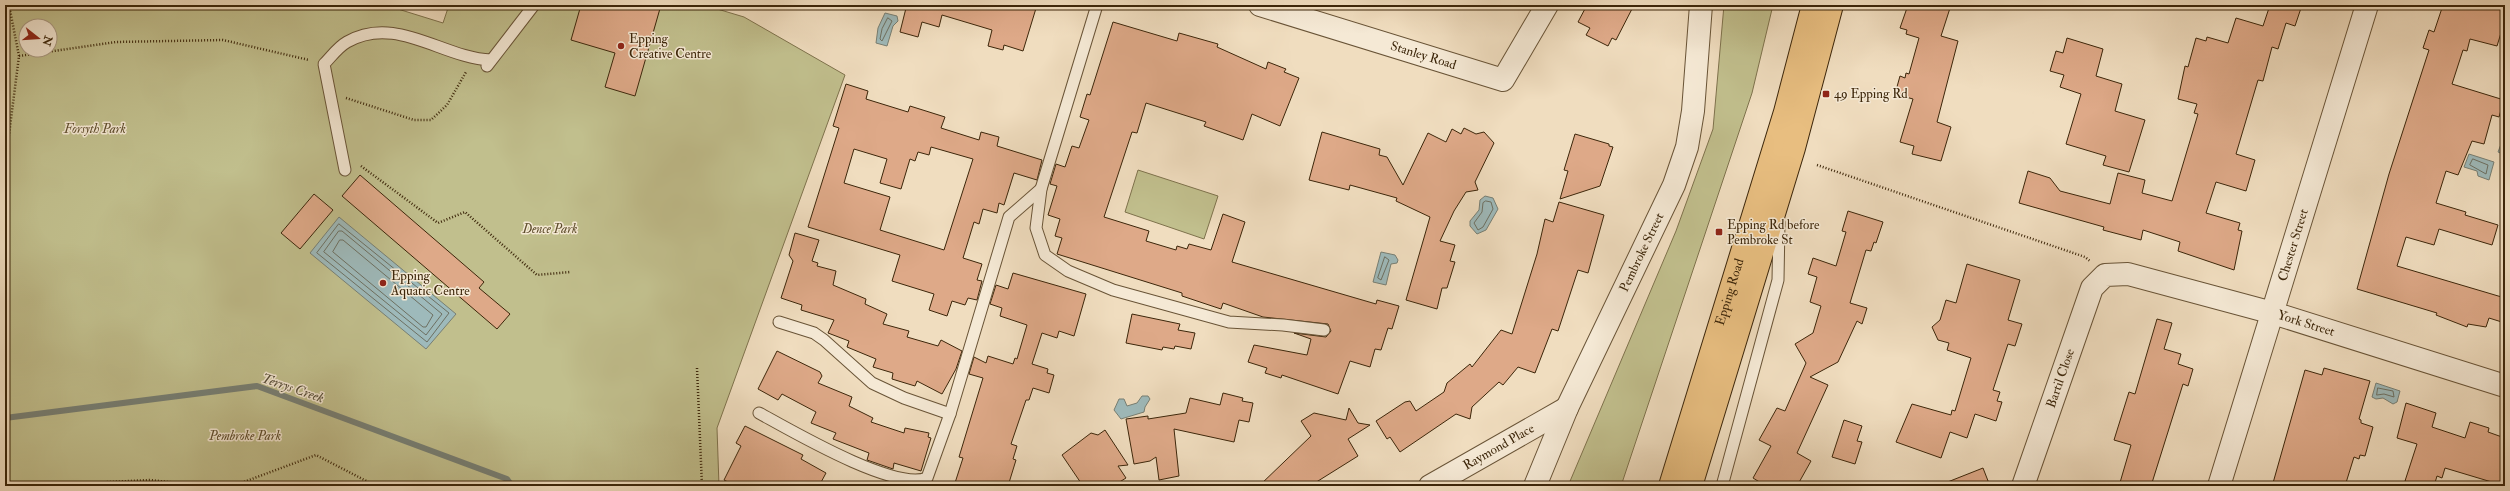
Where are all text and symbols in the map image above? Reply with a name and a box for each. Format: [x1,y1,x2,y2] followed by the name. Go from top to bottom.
[18,18,58,58] north arrow
[629,31,712,62] place label: Epping Creative Centre
[39,33,55,48] text: N
[1389,38,1459,73] street label: Stanley Road
[616,41,626,51] marker: Epping Creative Centre
[1834,86,1908,103] place label: 49 Epping Rd
[1821,89,1831,99] marker: 49 Epping Rd
[63,121,126,137] park label: Forsyth Park
[2274,207,2312,283] street label: Chester Street
[1616,210,1667,294] street label: Pembroke Street
[1727,217,1820,248] place label: Epping Rd before Pembroke St
[522,221,577,237] park label: Dence Park
[1714,227,1724,237] marker: Epping Rd before Pembroke St
[1712,256,1748,327] street label: Epping Road
[390,268,470,299] place label: Epping Aquatic Centre
[378,278,388,288] marker: Epping Aquatic Centre
[2276,307,2337,340] street label: York Street
[2043,346,2078,410] street label: Bartil Close
[260,369,327,407] water label: Terrys Creek
[1460,420,1538,474] street label: Raymond Place
[208,428,281,444] park label: Pembroke Park

